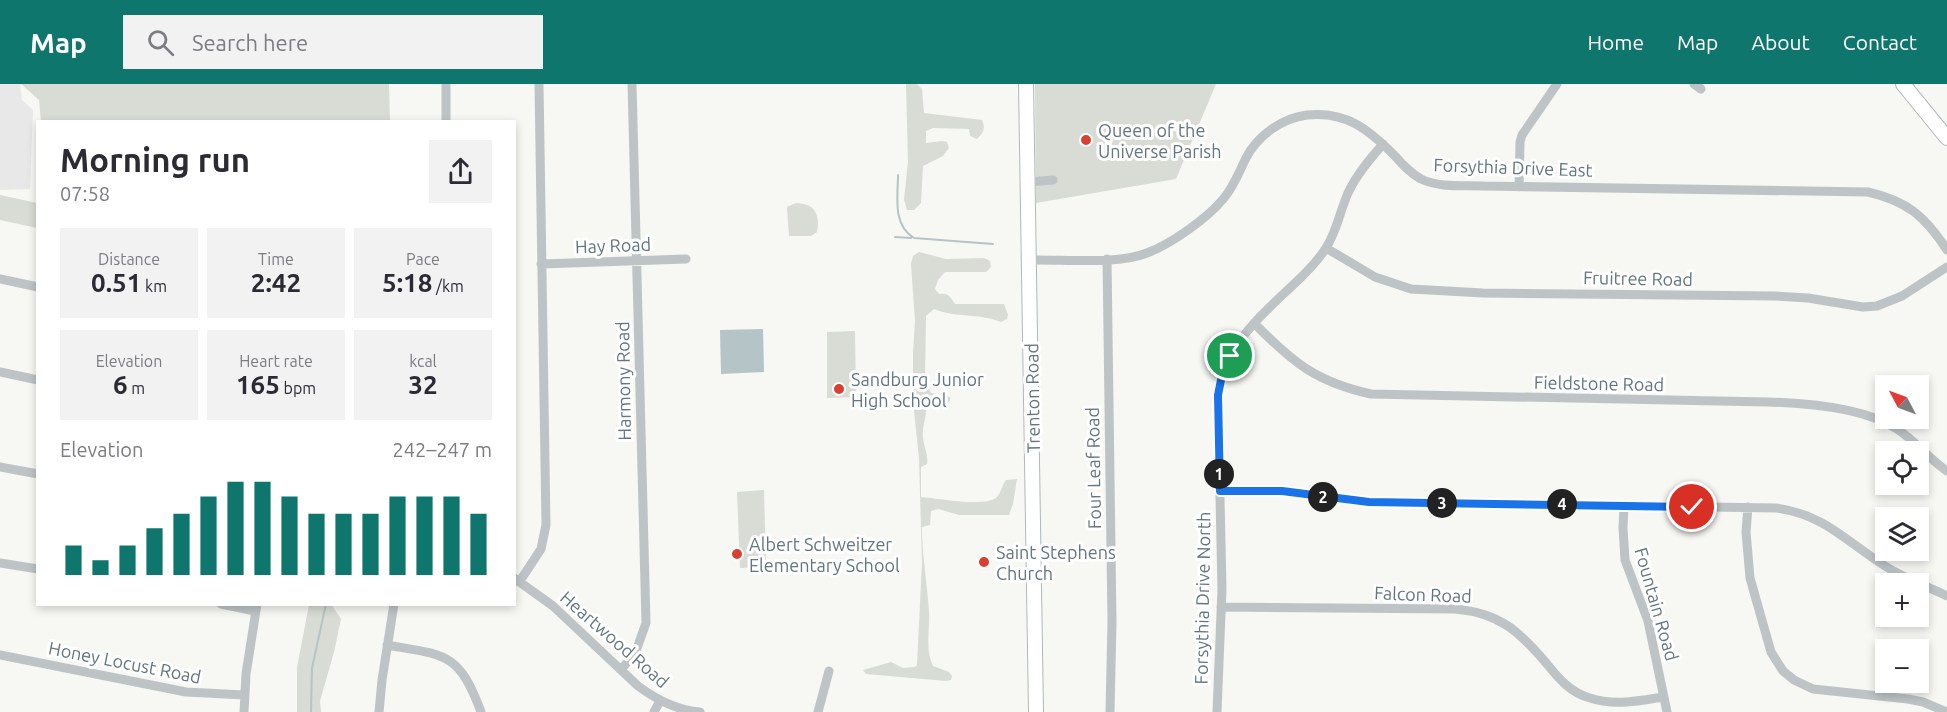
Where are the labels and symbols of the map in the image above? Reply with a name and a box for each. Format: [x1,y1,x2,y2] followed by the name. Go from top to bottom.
[1098,120,1221,161] place label: Queen of the Universe Parish
[1079,133,1093,147] marker: Queen of the Universe Parish
[1433,154,1593,180] street label: Forsythia Drive East
[575,234,651,256] street label: Hay Road
[1583,267,1693,289] street label: Fruitree Road
[612,321,634,441] street label: Harmony Road
[1204,330,1255,381] pin
[1021,343,1043,453] street label: Trenton Road
[851,369,984,410] place label: Sandburg Junior High School
[1534,372,1664,394] street label: Fieldstone Road
[1875,375,1929,429] north arrow
[832,382,846,396] marker: Sandburg Junior High School
[1082,407,1104,529] street label: Four Leaf Road
[1204,459,1234,489] pin: 1
[1666,481,1717,532] pin
[1308,482,1338,512] pin: 2
[1427,488,1457,518] pin: 3
[1547,489,1577,519] pin: 4
[1190,512,1214,684] street label: Forsythia Drive North
[749,534,900,575] place label: Albert Schweitzer Elementary School
[996,542,1116,583] place label: Saint Stephens Church
[1631,545,1683,663] street label: Fountain Road
[730,547,744,561] marker: Albert Schweitzer Elementary School
[977,555,991,569] marker: Saint Stephens Church
[1374,582,1472,606] street label: Falcon Road
[557,587,673,691] street label: Heartwood Road
[47,637,203,687] street label: Honey Locust Road

